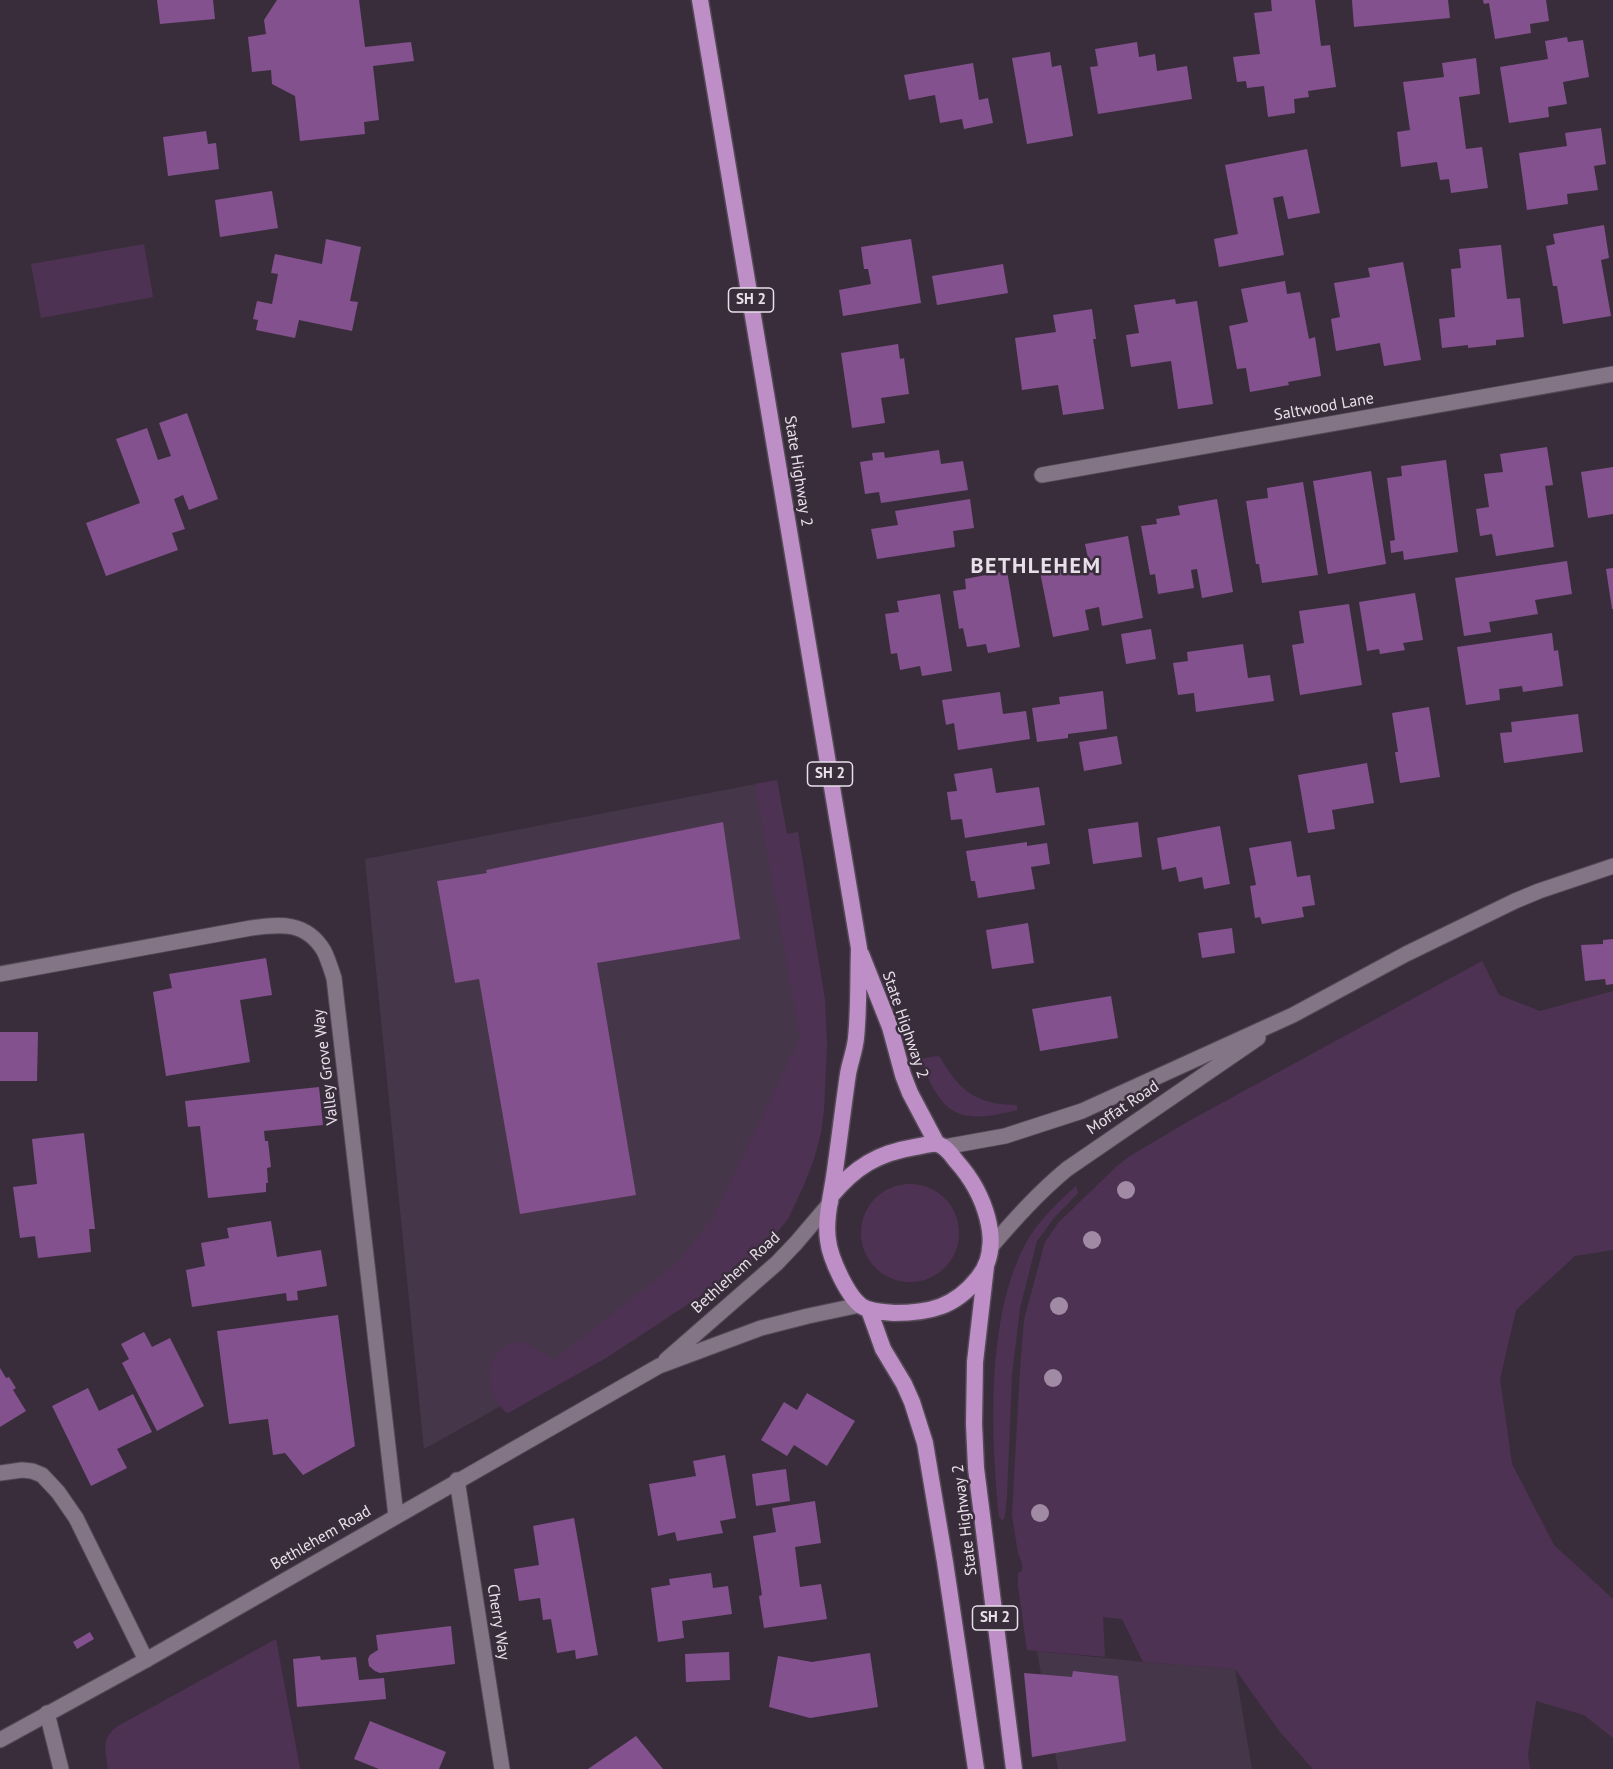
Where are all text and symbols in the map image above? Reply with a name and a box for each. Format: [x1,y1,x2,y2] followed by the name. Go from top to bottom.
[728,288,774,312] road number: SH 2
[1273,389,1375,425] street label: Saltwood Lane
[780,414,816,528] street label: State Highway 2
[970,554,1102,580] district label: BETHLEHEM
[808,762,852,786] road number: SH 2
[878,969,932,1081] street label: State Highway 2
[309,1008,343,1126] street label: Valley Grove Way
[1083,1077,1163,1139] street label: Moffat Road
[688,1228,784,1318] street label: Bethlehem Road
[949,1463,981,1577] street label: State Highway 2
[268,1502,374,1574] street label: Bethlehem Road
[483,1583,513,1661] street label: Cherry Way
[972,1606,1018,1630] road number: SH 2

